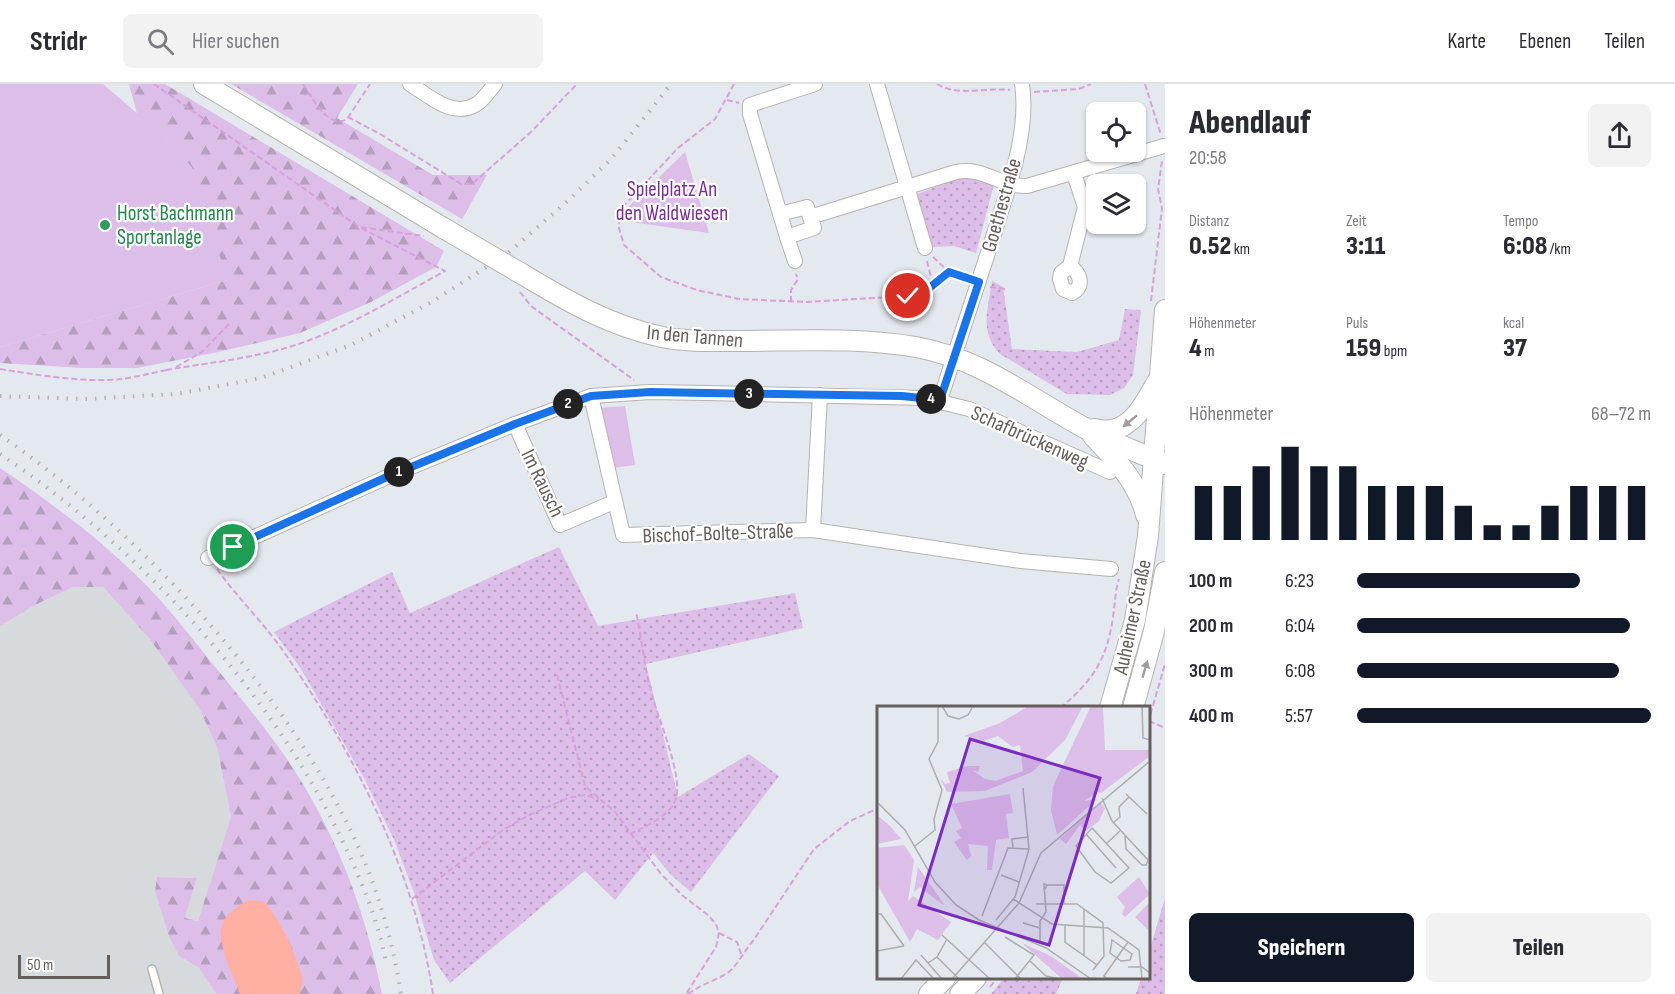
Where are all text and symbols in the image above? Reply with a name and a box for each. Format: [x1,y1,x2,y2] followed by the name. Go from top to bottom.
[123,14,543,68] search box
[30,25,87,58] text: Stridr
[144,25,177,58] icon: search
[192,28,280,55] text: Hier suchen
[1448,29,1486,54] text: Karte
[1519,29,1571,54] text: Ebenen
[1604,29,1645,54] text: Teilen
[1086,102,1146,234] map controls
[1086,102,1146,162] button: locate
[1189,103,1311,143] text: Abendlauf
[1588,104,1651,167] button: share
[1189,146,1227,170] text: 20:58
[976,155,1027,255] street label: Goethestraße
[1086,174,1146,234] button: layers
[616,177,728,226] park label: Spielplatz An den Waldwiesen
[117,201,234,250] place label: Horst Bachmann Sportanlage
[1189,212,1229,231] text: Distanz
[1346,212,1367,231] text: Zeit
[1503,212,1538,231] text: Tempo
[98,218,112,232] marker: Horst Bachmann Sportanlage
[1189,231,1231,262] text: 0.52
[1346,231,1386,262] text: 3:11
[1503,231,1547,262] text: 6:08
[1231,240,1250,259] text: km
[1547,240,1571,259] text: /km
[882,270,933,321] pin
[891,279,924,312] icon: check
[1189,314,1256,333] text: Höhenmeter
[1346,314,1368,333] text: Puls
[1503,314,1524,333] text: kcal
[646,320,744,353] street label: In den Tannen
[1189,333,1202,364] text: 4
[1346,333,1381,364] text: 159
[1503,333,1527,364] text: 37
[1202,342,1215,361] text: m
[1381,342,1407,361] text: bpm
[734,379,764,409] pin: 3
[745,384,753,403] text: 3
[916,384,946,414] pin: 4
[553,389,583,419] pin: 2
[927,389,935,408] text: 4
[564,394,572,413] text: 2
[967,400,1092,475] street label: Schafbrückenweg
[1189,402,1273,426] text: Höhenmeter
[1591,402,1651,426] text: 68–72 m
[1122,414,1138,427] one-way arrow
[515,445,570,521] street label: Im Rausch
[384,457,414,487] pin: 1
[396,462,402,481] text: 1
[642,518,794,549] street label: Bischof-Bolte-Straße
[207,521,258,572] pin
[216,530,249,563] icon: arrive
[1108,557,1157,678] street label: Auheimer Straße
[1189,569,1232,593] text: 100 m
[1285,569,1314,593] text: 6:23
[1189,614,1233,638] text: 200 m
[1285,614,1315,638] text: 6:04
[1189,659,1233,683] text: 300 m
[1285,659,1315,683] text: 6:08
[1140,660,1150,678] one-way arrow
[1189,704,1234,728] text: 400 m
[1285,704,1313,728] text: 5:57
[877,706,1150,979] inset map
[1189,913,1414,982] button: Speichern
[1426,913,1651,982] button: Teilen
[18,952,110,980] scale bar
[27,956,53,975] text: 50 m

